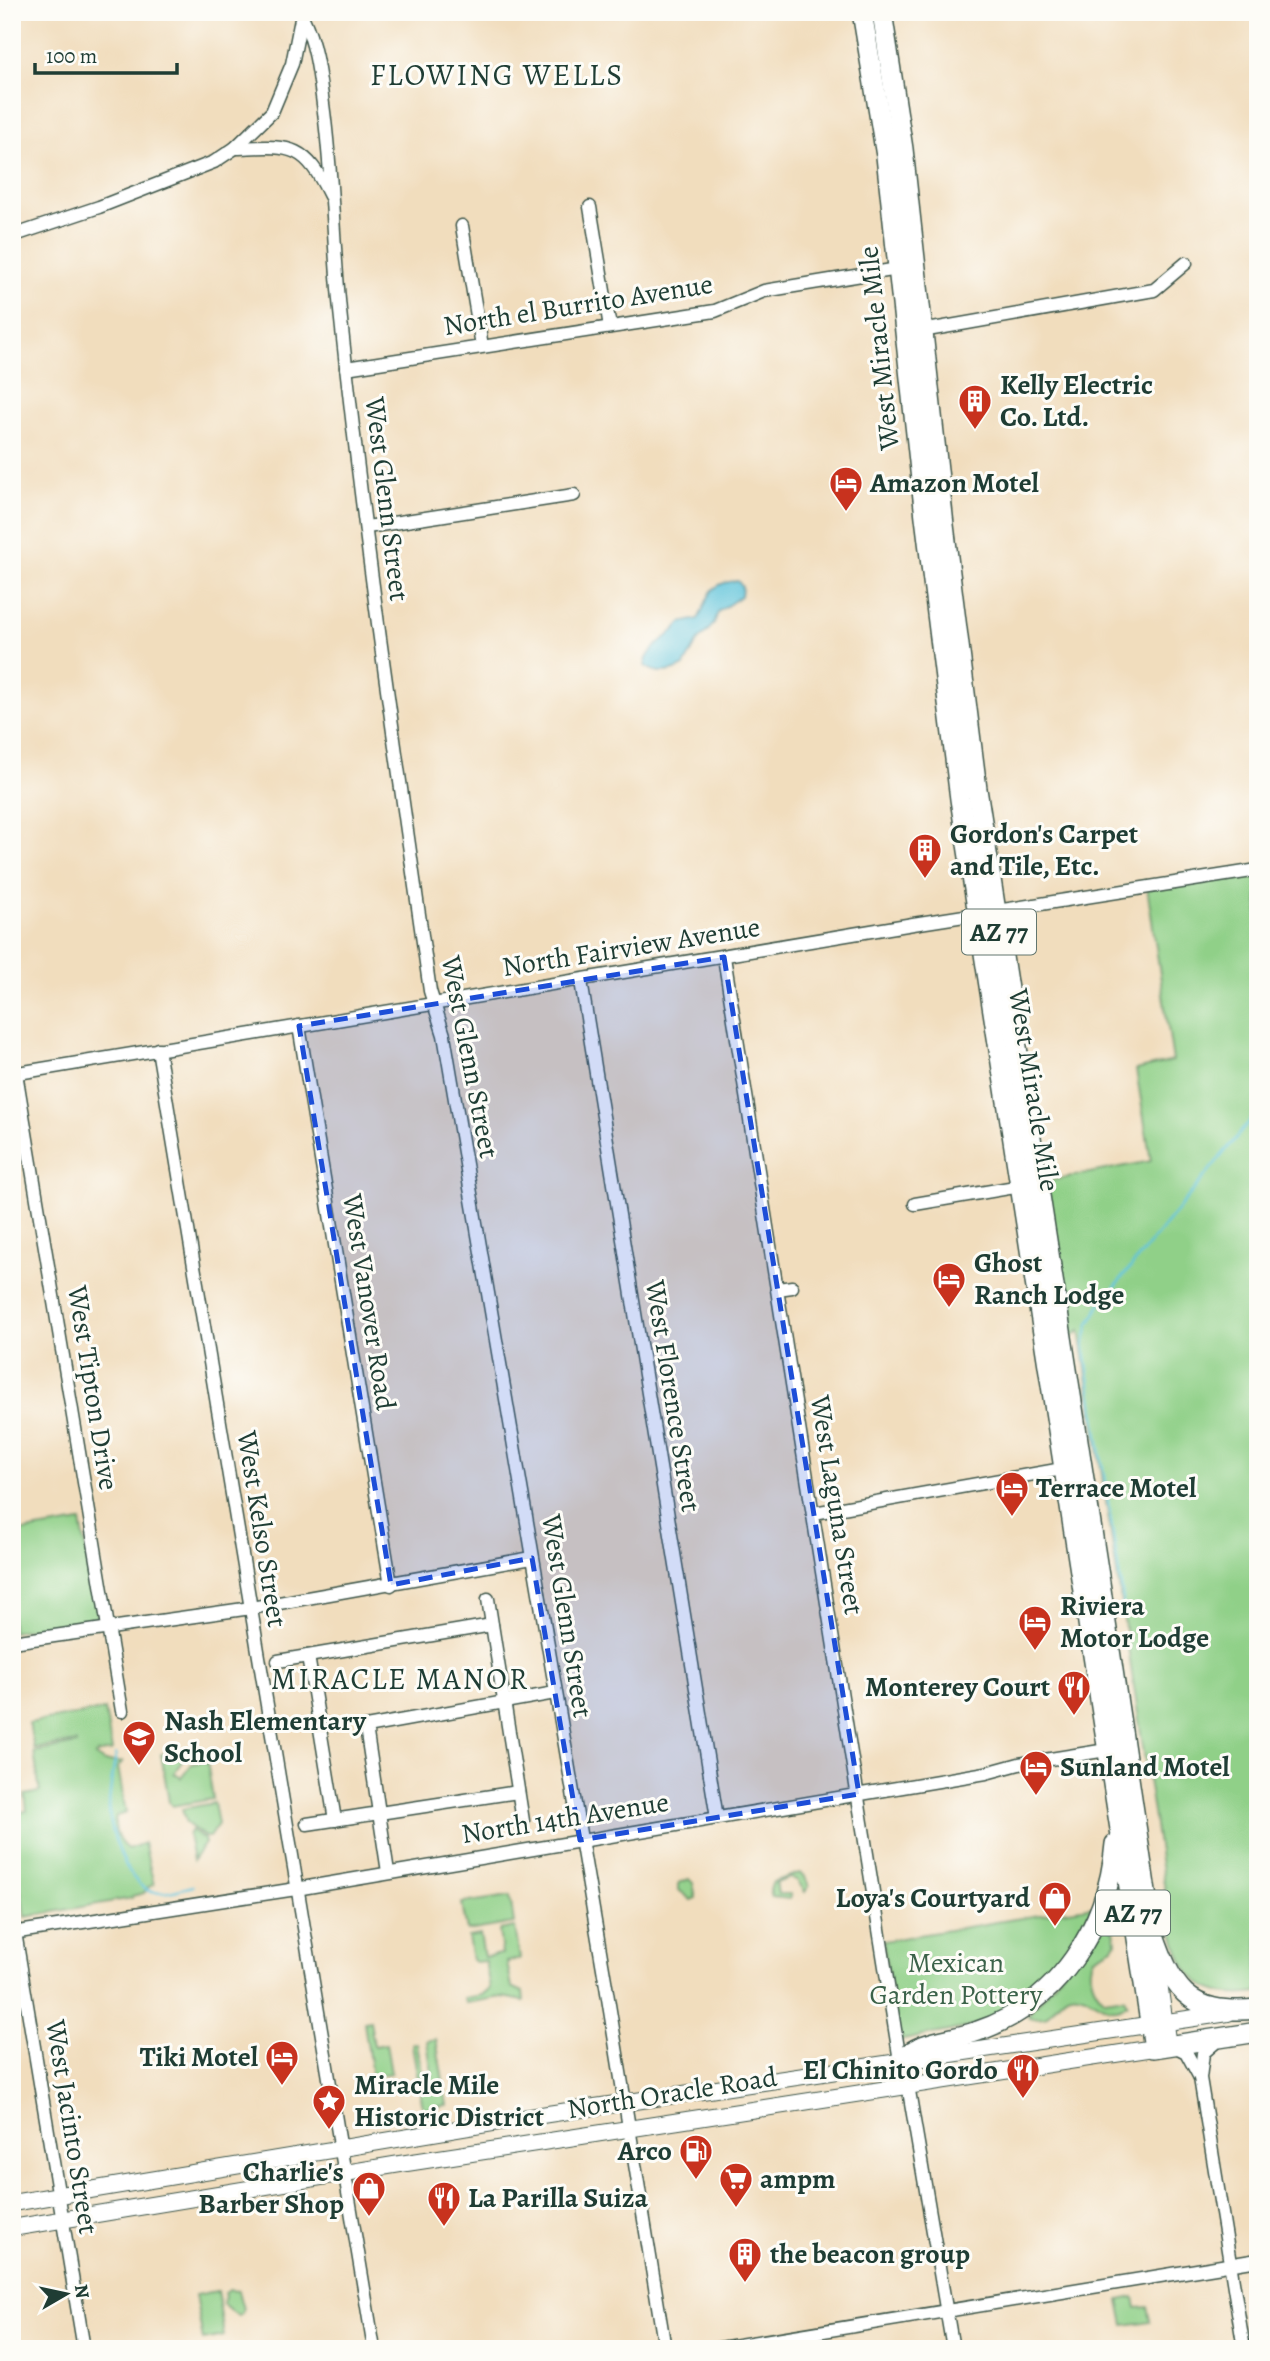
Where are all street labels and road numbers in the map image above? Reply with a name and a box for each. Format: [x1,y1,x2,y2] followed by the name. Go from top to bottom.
[849,244,909,453] street label: West Miracle Mile
[441,265,715,345] street label: North el Burrito Avenue
[356,394,418,603] street label: West Glenn Street
[499,908,763,986] street label: North Fairview Avenue
[962,909,1036,954] road number: AZ 77
[432,952,508,1161] street label: West Glenn Street
[999,985,1069,1194] street label: West Miracle Mile
[333,1190,405,1414] street label: West Vanover Road
[636,1276,710,1515] street label: West Florence Street
[58,1282,128,1493] street label: West Tipton Drive
[801,1392,873,1618] street label: West Laguna Street
[228,1427,296,1630] street label: West Kelso Street
[532,1511,602,1720] street label: West Glenn Street
[459,1783,671,1853] street label: North 14th Avenue
[1096,1890,1170,1936] road number: AZ 77
[36,2016,108,2237] street label: West Jacinto Street
[564,2058,781,2128] street label: North Oracle Road

